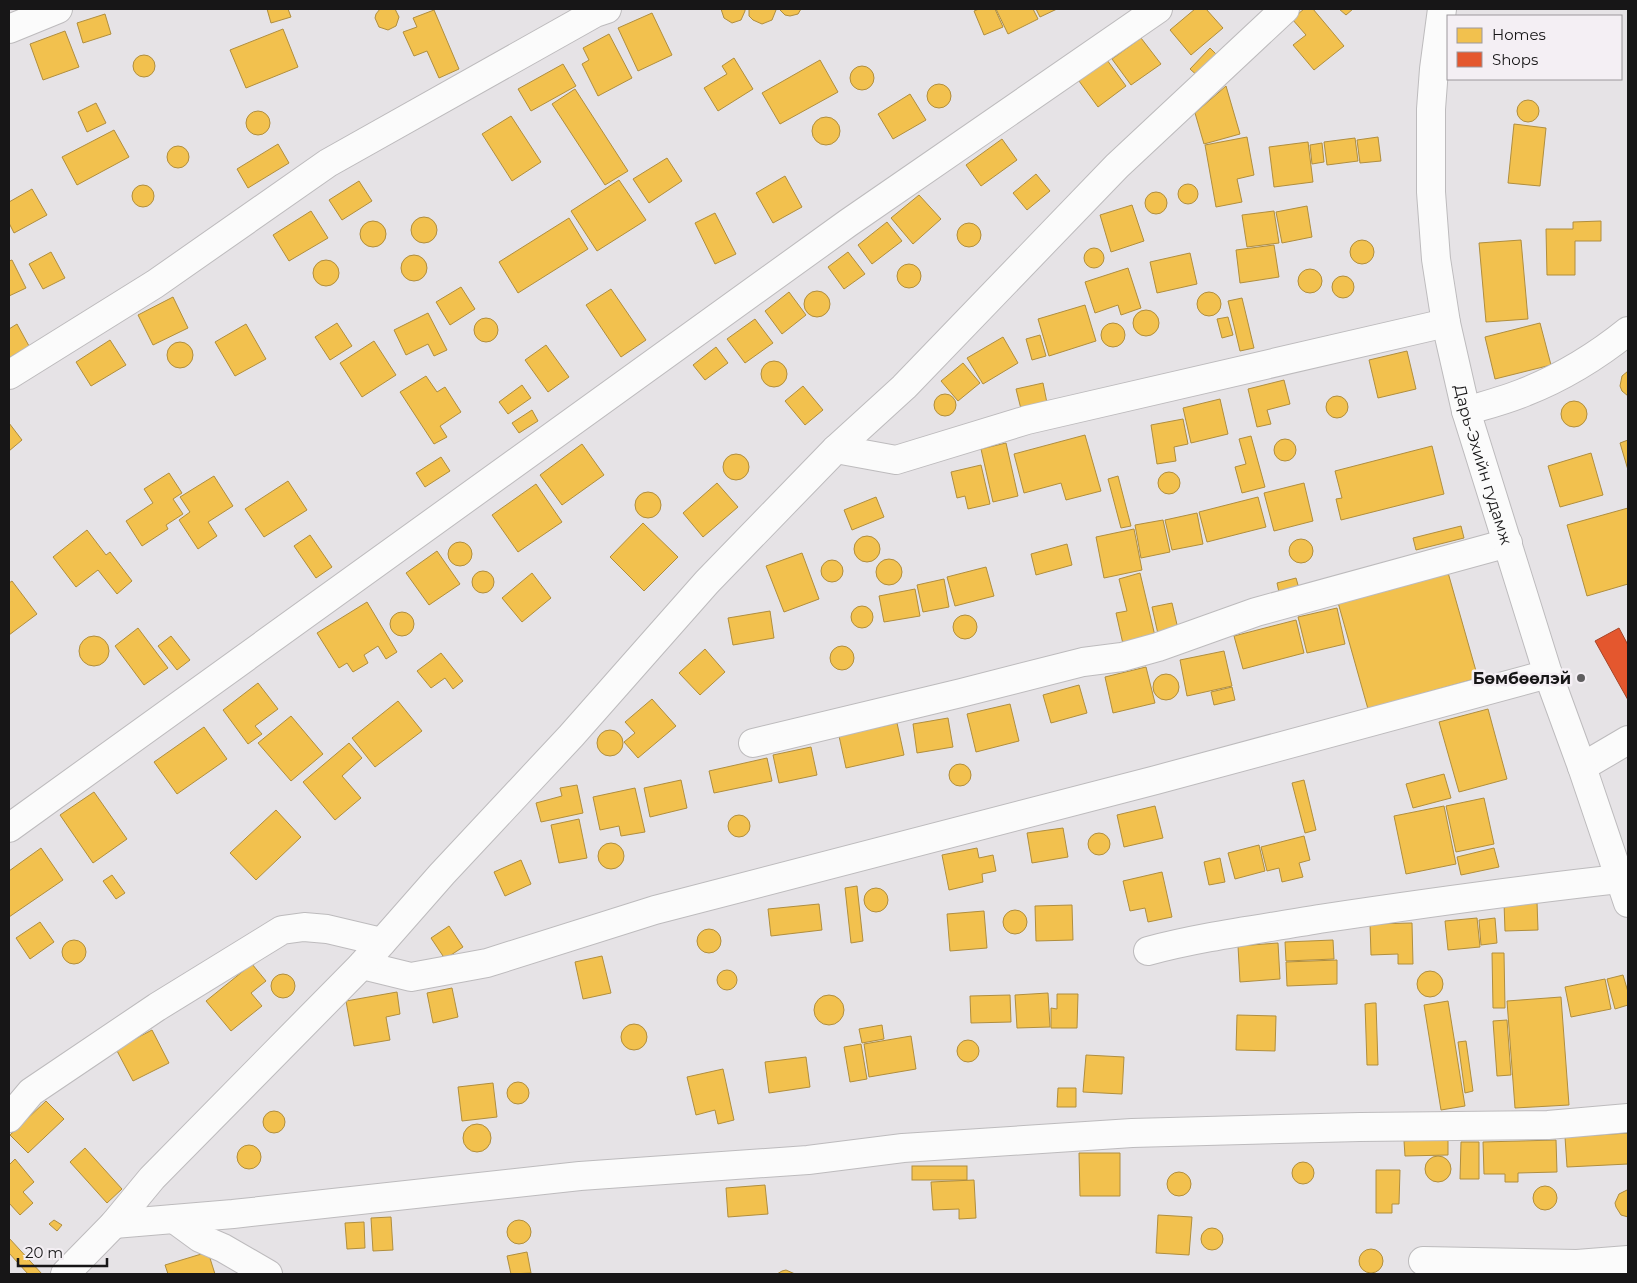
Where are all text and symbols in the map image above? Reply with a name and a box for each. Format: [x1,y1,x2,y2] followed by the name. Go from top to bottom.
[1447,15,1622,80] legend
[1492,25,1546,44] text: Homes
[1492,50,1538,69] text: Shops
[1450,383,1516,547] street label: Дарь-Эхийн гудамж
[1473,669,1571,688] place label: Бөмбөөлэй
[1575,672,1587,684] marker: Бөмбөөлэй
[18,1236,106,1268] scale bar
[25,1243,63,1262] text: 20 m

